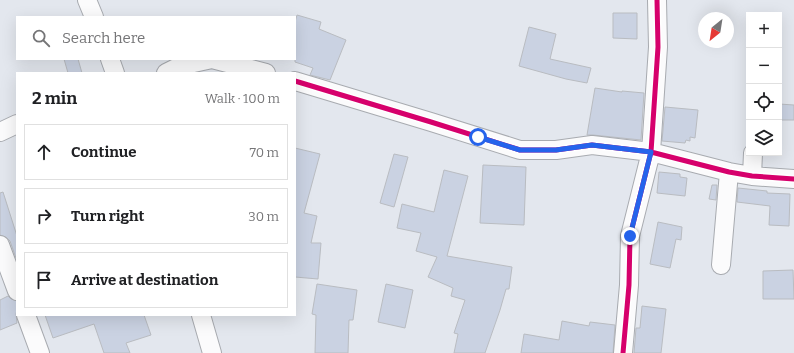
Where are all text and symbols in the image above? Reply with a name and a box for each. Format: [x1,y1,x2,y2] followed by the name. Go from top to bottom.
[698,12,734,48] north arrow
[746,12,782,156] map controls
[746,12,782,48] button: +
[16,16,296,60] search box
[30,27,52,49] icon: search
[62,29,145,47] text: Search here
[746,48,782,84] button: −
[746,84,782,120] button: locate
[32,88,77,109] text: 2 min
[205,91,280,106] text: Walk · 100 m
[746,120,782,156] button: layers
[469,128,487,146] route start
[33,141,55,163] icon: ahead
[71,143,137,161] text: Continue
[249,145,279,160] text: 70 m
[33,205,55,227] icon: right
[71,207,144,225] text: Turn right
[248,209,279,224] text: 30 m
[621,227,639,245] route end
[33,269,55,291] icon: arrive
[71,271,218,289] text: Arrive at destination

